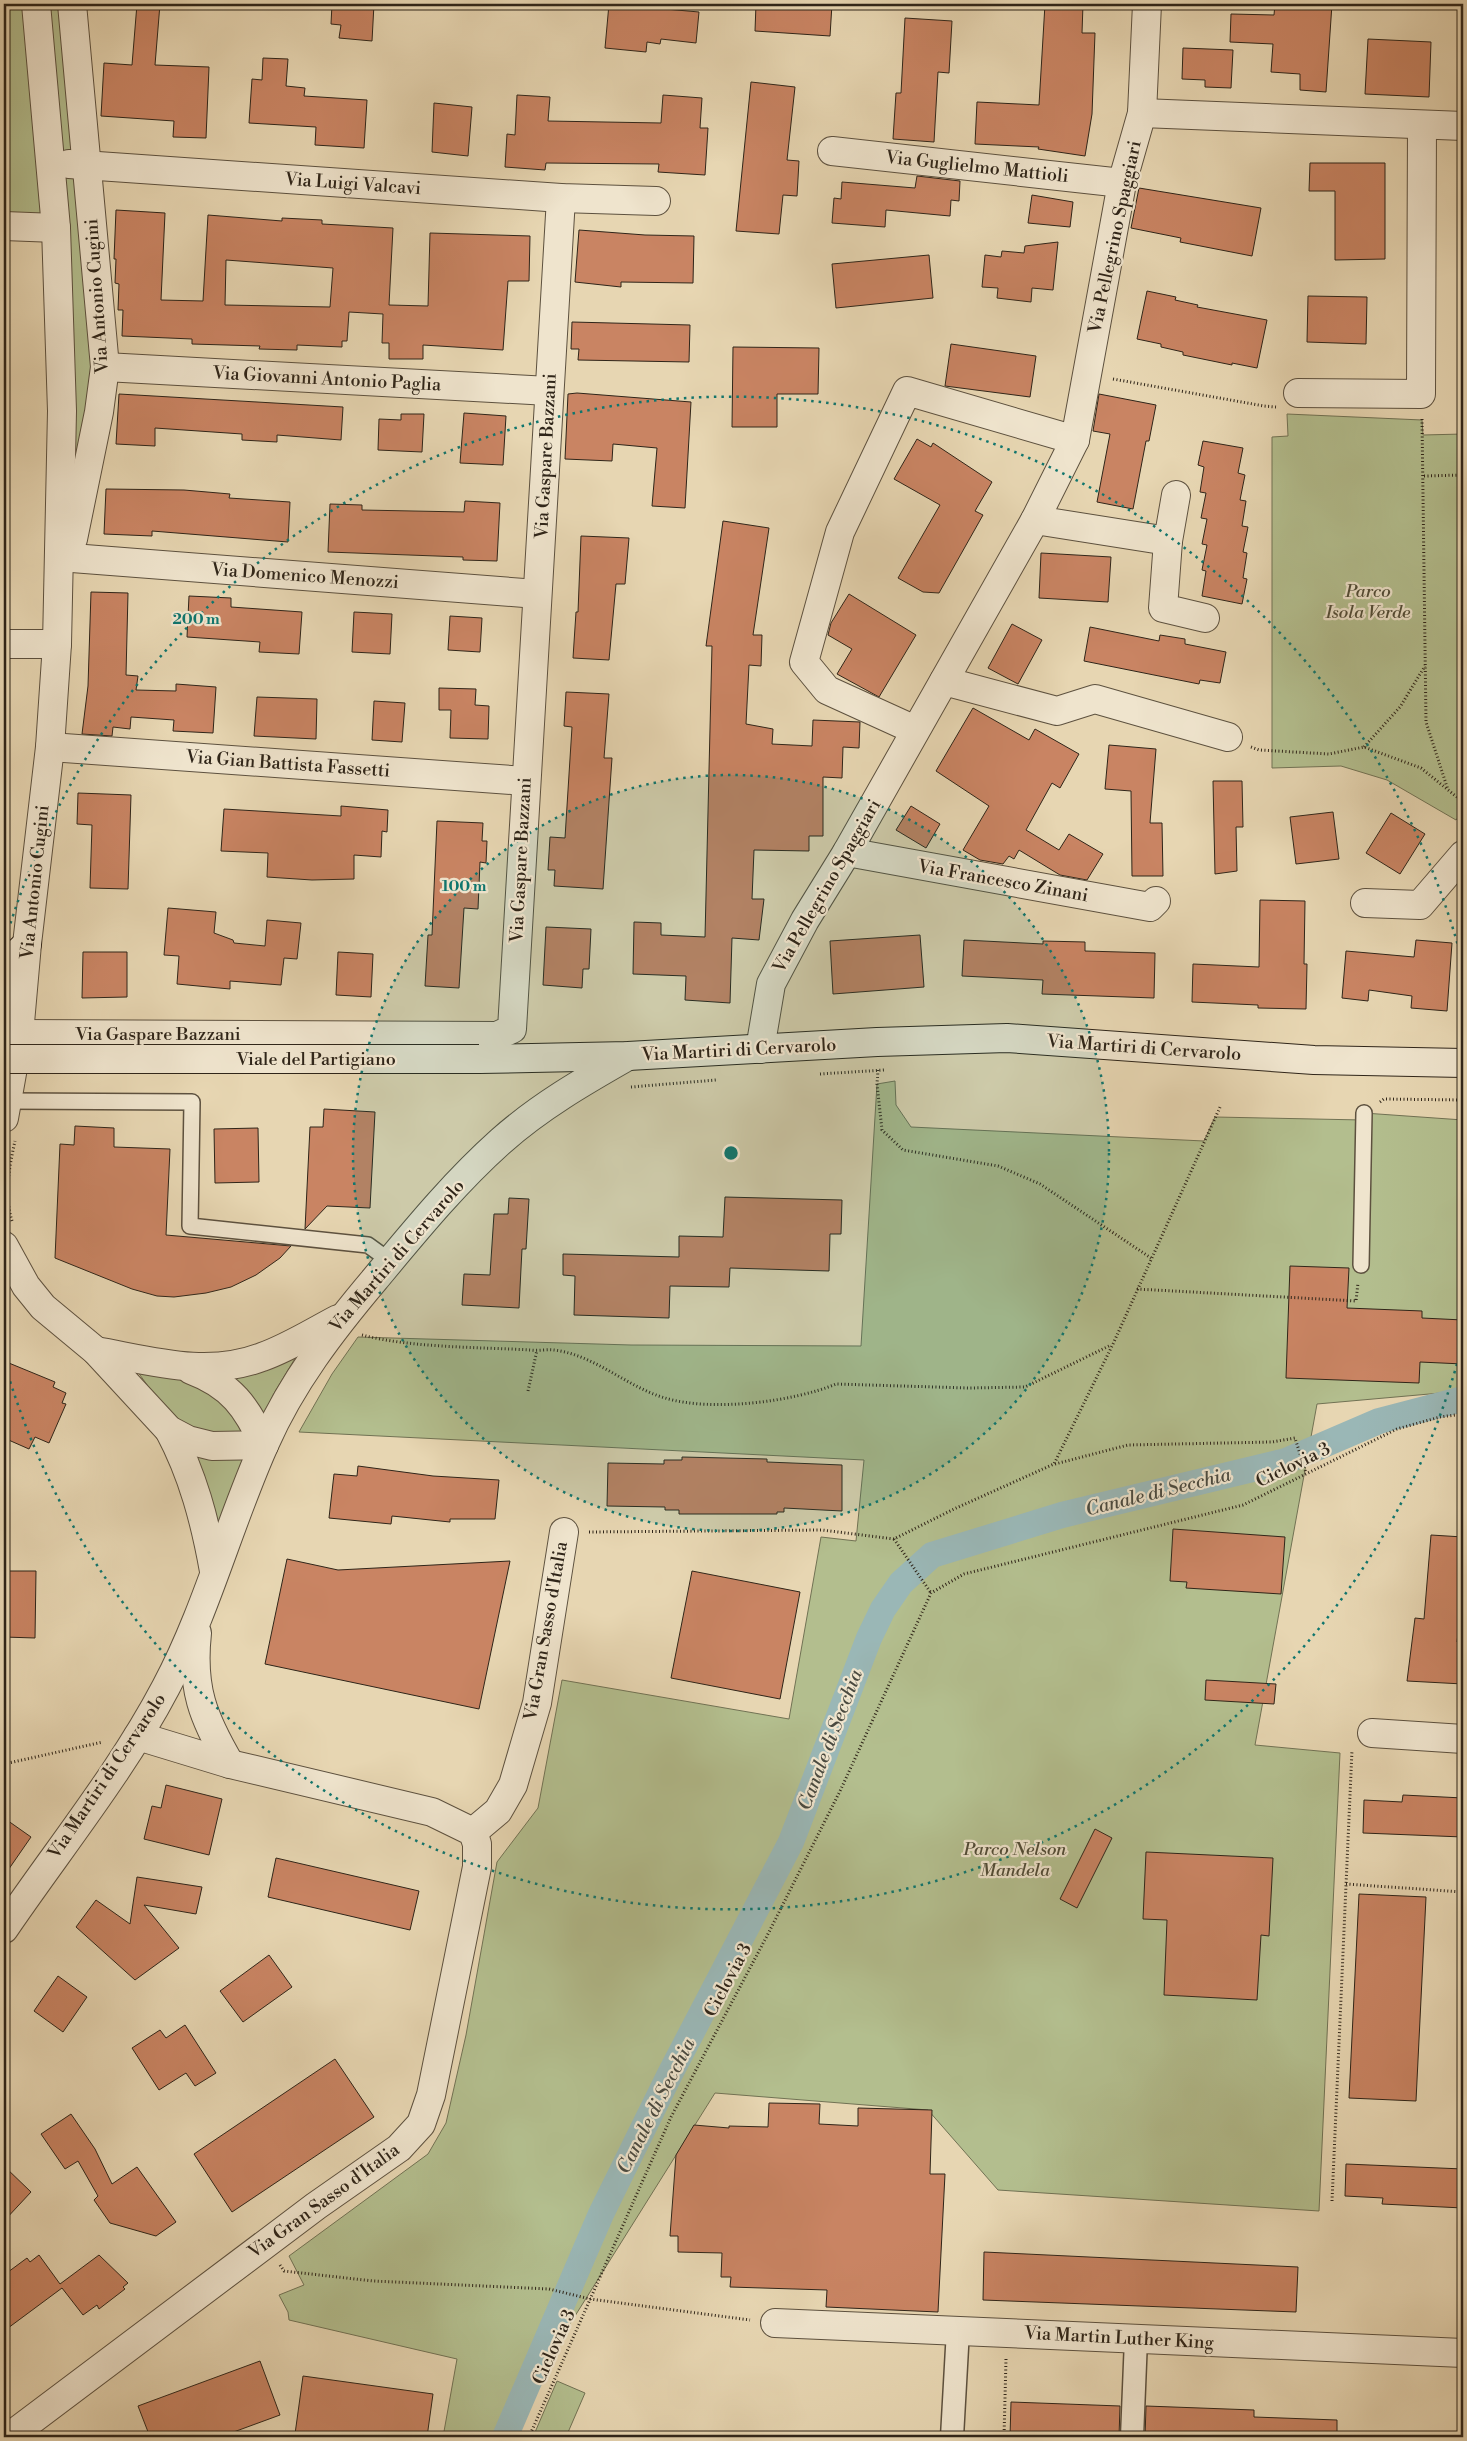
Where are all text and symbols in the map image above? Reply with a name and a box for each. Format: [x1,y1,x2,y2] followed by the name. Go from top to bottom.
[1083,138,1147,337] street label: Via Pellegrino Spaggiari
[883,146,1070,188] street label: Via Guglielmo Mattioli
[283,168,422,200] street label: Via Luigi Valcavi
[80,218,114,375] street label: Via Antonio Cugini
[211,361,443,397] street label: Via Giovanni Antonio Paglia
[530,373,562,540] street label: Via Gaspare Bazzani
[209,558,400,594] street label: Via Domenico Menozzi
[1325,580,1411,624] park label: Parco Isola Verde
[172,610,220,629] text: 200 m
[184,745,391,783] street label: Via Gian Battista Fassetti
[505,777,537,944] street label: Via Gaspare Bazzani
[767,795,886,978] street label: Via Pellegrino Spaggiari
[15,804,55,961] street label: Via Antonio Cugini
[915,854,1090,907] street label: Via Francesco Zinani
[442,877,487,896] text: 100 m
[74,1023,241,1046] street label: Via Gaspare Bazzani
[1045,1030,1242,1066] street label: Via Martiri di Cervarolo
[640,1033,837,1067] street label: Via Martiri di Cervarolo
[235,1048,396,1071] street label: Viale del Partigiano
[722,1144,740,1162] centre of rings
[324,1175,470,1338] street label: Via Martiri di Cervarolo
[1252,1437,1334,1493] street label: Ciclovia 3
[1083,1462,1233,1522] water label: Canale di Secchia
[519,1539,573,1723] street label: Via Gran Sasso d'Italia
[792,1666,868,1814] water label: Canale di Secchia
[42,1689,171,1864] street label: Via Martiri di Cervarolo
[963,1838,1067,1882] park label: Parco Nelson Mandela
[699,1939,757,2021] street label: Ciclovia 3
[612,2034,701,2178] water label: Canale di Secchia
[243,2138,405,2264] street label: Via Gran Sasso d'Italia
[527,2306,581,2388] street label: Ciclovia 3
[1023,2321,1215,2354] street label: Via Martin Luther King

